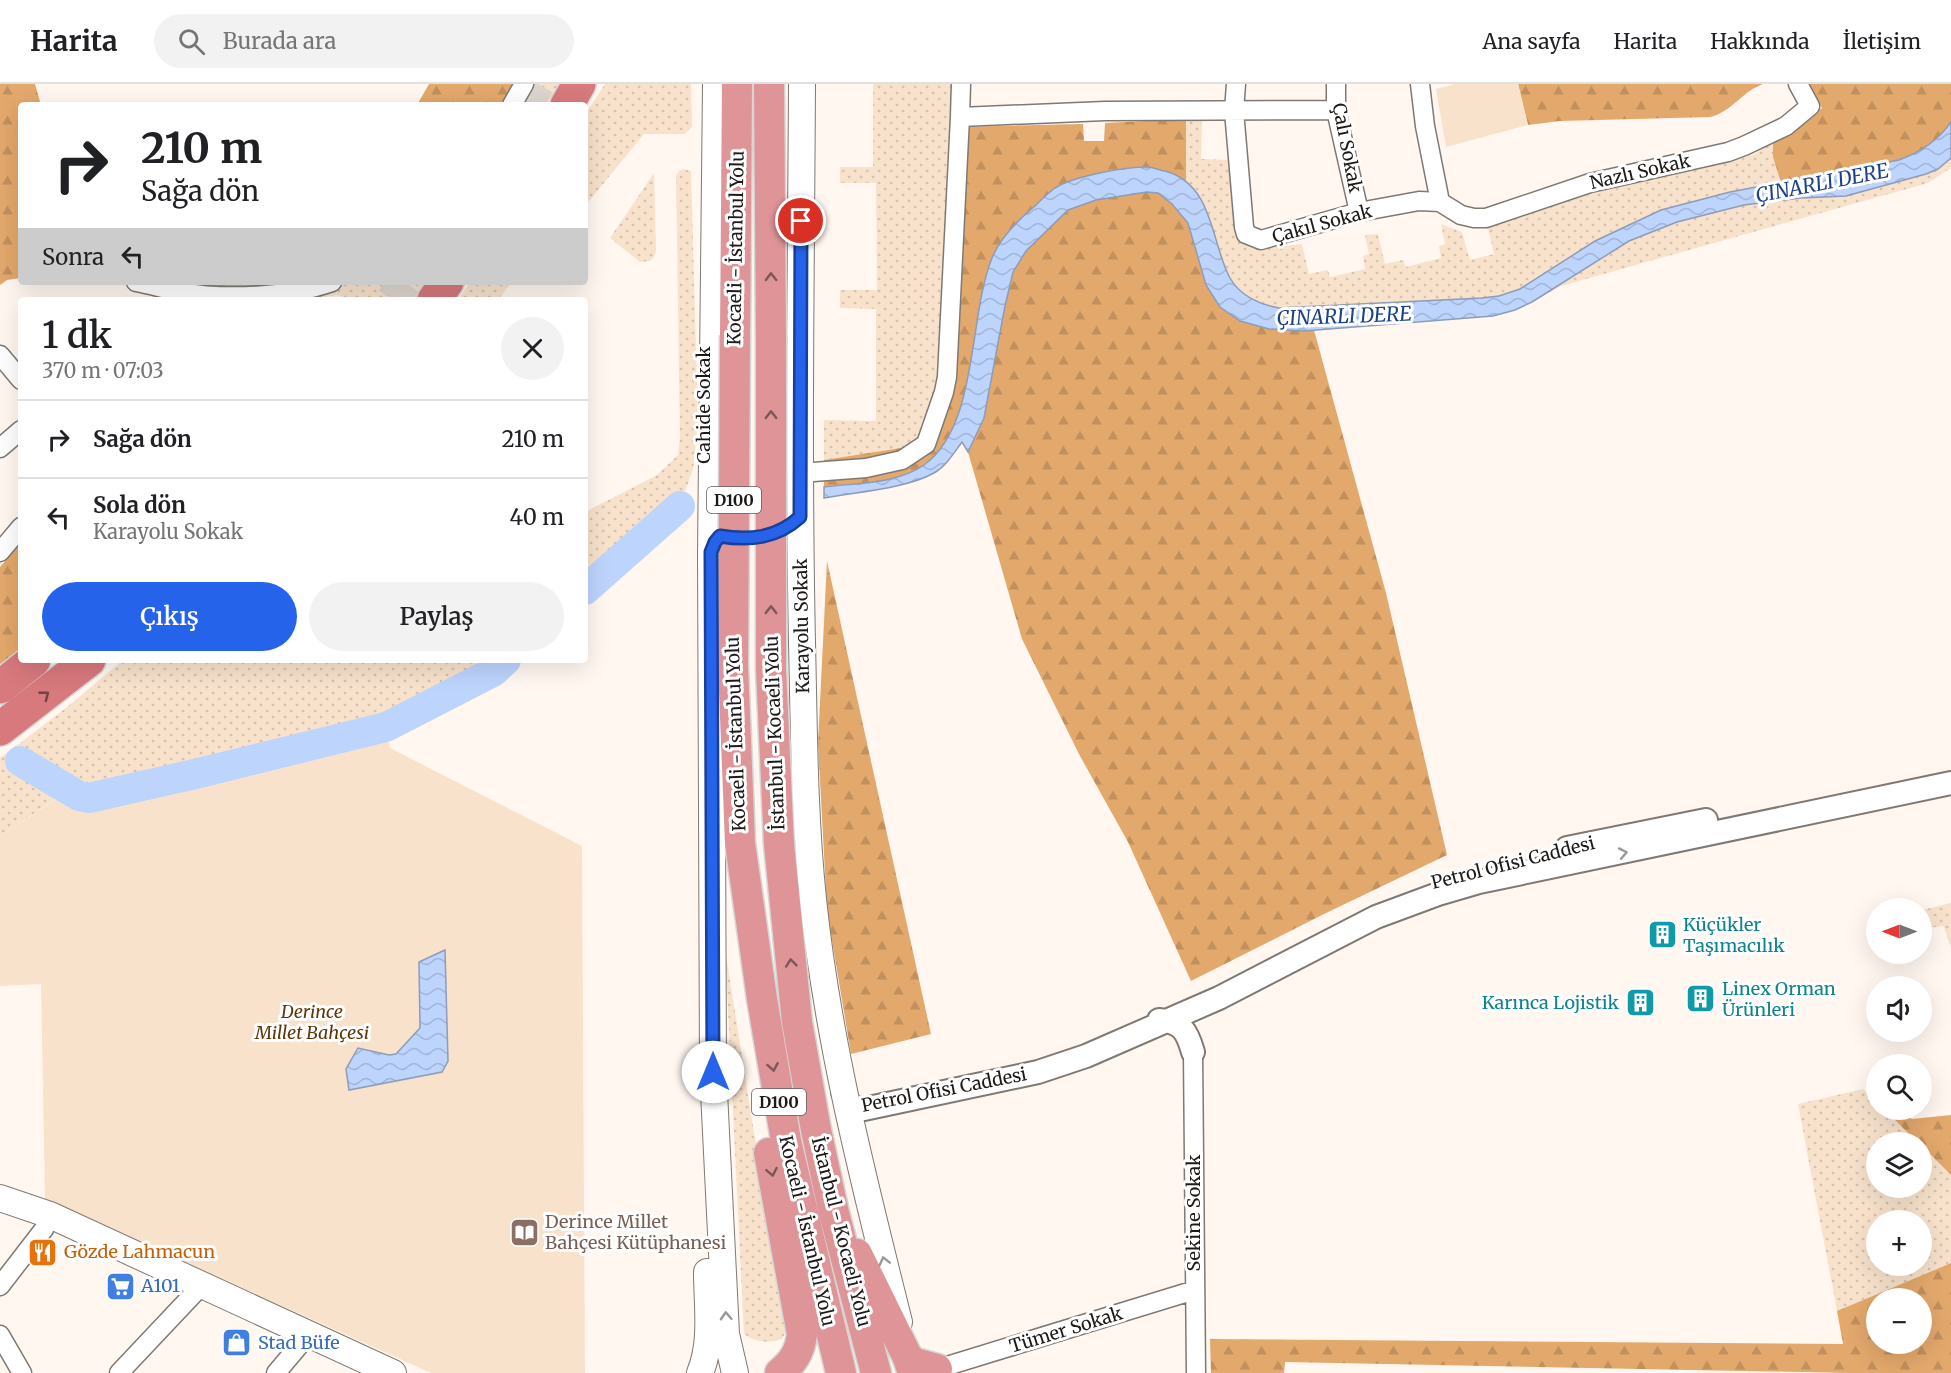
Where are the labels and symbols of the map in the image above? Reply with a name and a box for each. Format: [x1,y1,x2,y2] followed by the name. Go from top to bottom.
[1328,101,1368,195] street label: Çalı Sokak
[1587,149,1693,194] street label: Nazlı Sokak
[722,150,749,346] street label: Kocaeli - İstanbul Yolu
[1753,157,1891,208] water label: ÇINARLI DERE
[775,195,826,246] pin
[1269,199,1375,248] street label: Çakıl Sokak
[765,272,777,281] one-way arrow
[1276,301,1412,330] water label: ÇINARLI DERE
[692,346,715,464] street label: Cahide Sokak
[765,411,777,420] one-way arrow
[707,487,761,513] road number: D100
[789,558,814,694] street label: Karayolu Sokak
[765,606,777,615] one-way arrow
[760,635,789,831] street label: İstanbul - Kocaeli Yolu
[721,636,750,832] street label: Kocaeli - İstanbul Yolu
[38,691,49,702] one-way arrow
[1429,831,1597,894] street label: Petrol Ofisi Caddesi
[1617,847,1627,860] one-way arrow
[1866,898,1932,964] north arrow
[1683,913,1785,957] place label: Küçükler Taşımacılık
[1646,919,1678,951] building icon: Küçükler Taşımacılık
[785,959,798,968] one-way arrow
[1722,977,1836,1021] place label: Linex Orman Ürünleri
[1685,983,1717,1015] building icon: Linex Orman Ürünleri
[1624,987,1656,1019] building icon: Karınca Lojistik
[1482,991,1620,1014] place label: Karınca Lojistik
[254,1000,369,1044] park label: Derince Millet Bahçesi
[681,1040,745,1104] position arrow
[767,1062,779,1072] one-way arrow
[859,1062,1029,1117] street label: Petrol Ofisi Caddesi
[752,1089,806,1115] road number: D100
[774,1133,841,1328] street label: Kocaeli - İstanbul Yolu
[807,1134,876,1329] street label: İstanbul - Kocaeli Yolu
[1182,1154,1205,1271] street label: Sekine Sokak
[766,1167,778,1177] one-way arrow
[545,1210,726,1254] place label: Derince Millet Bahçesi Kütüphanesi
[508,1216,540,1248] library icon: Derince Millet Bahçesi Kütüphanesi
[27,1236,59,1268] restaurant icon: Gözde Lahmacun
[64,1240,215,1263] place label: Gözde Lahmacun
[878,1256,891,1266] one-way arrow
[104,1270,136,1302] supermarket icon: A101
[140,1274,180,1297] place label: A101
[1007,1301,1126,1358] street label: Tümer Sokak
[719,1311,732,1320] one-way arrow
[221,1327,253,1359] shop icon: Stad Büfe
[258,1331,340,1354] place label: Stad Büfe

